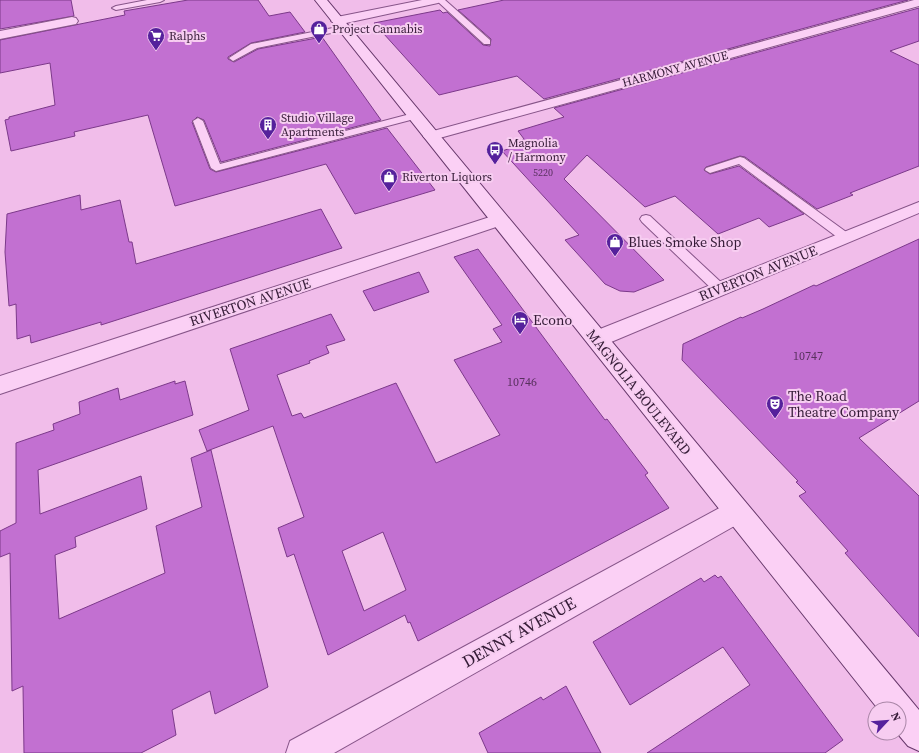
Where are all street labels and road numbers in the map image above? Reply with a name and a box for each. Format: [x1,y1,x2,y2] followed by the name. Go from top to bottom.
[620,47,730,91] street label: HARMONY AVENUE
[696,240,820,306] street label: RIVERTON AVENUE
[187,273,313,331] street label: RIVERTON AVENUE
[582,325,696,459] street label: MAGNOLIA BOULEVARD
[458,591,580,673] street label: DENNY AVENUE

